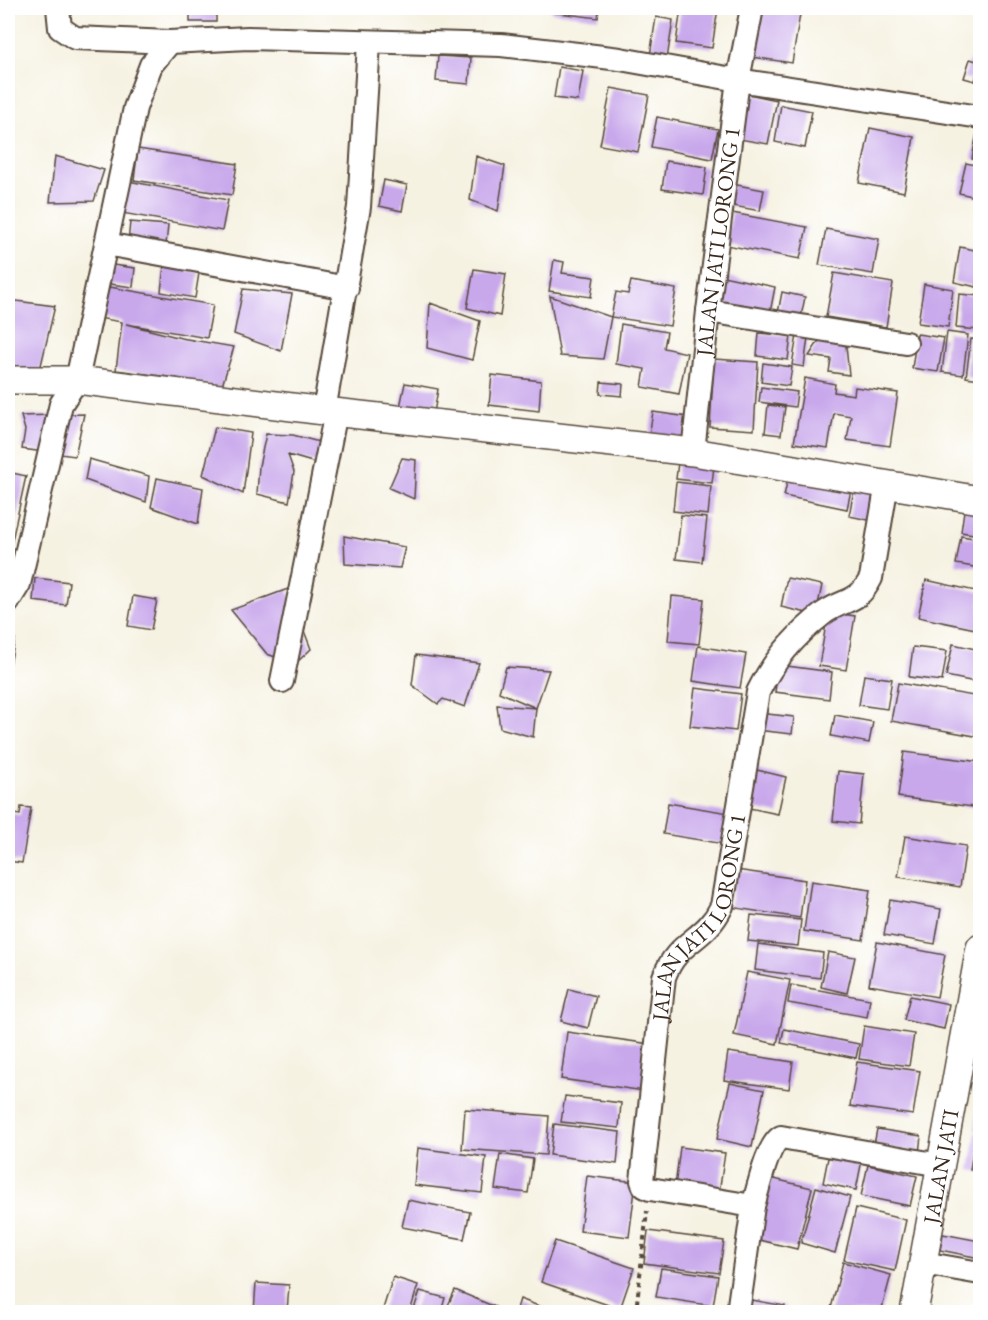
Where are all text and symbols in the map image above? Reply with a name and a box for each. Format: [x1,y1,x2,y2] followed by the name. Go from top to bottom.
[689,125,746,359] street label: JALAN JATI LORONG 1
[645,811,752,1024] street label: JALAN JATI LORONG 1
[915,1106,965,1228] street label: JALAN JATI

